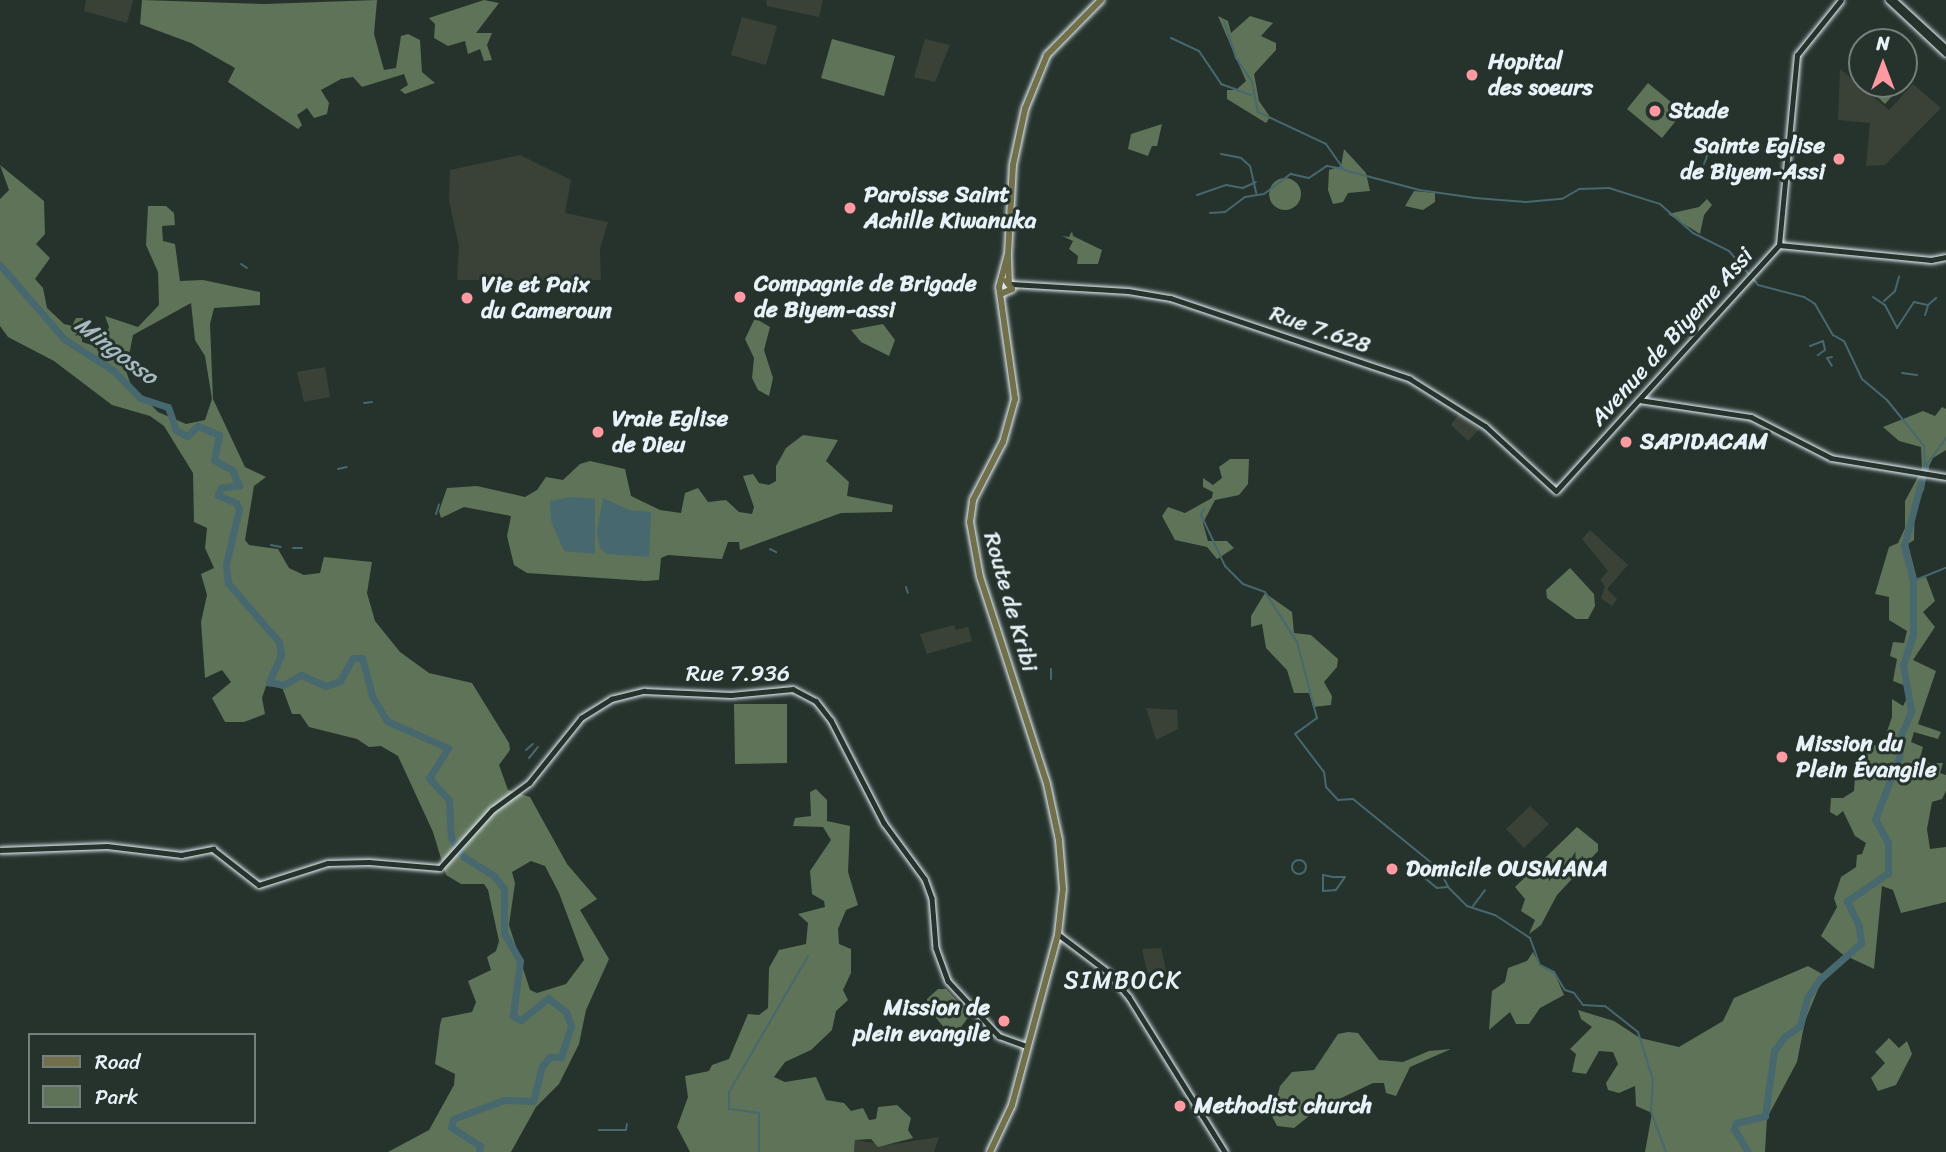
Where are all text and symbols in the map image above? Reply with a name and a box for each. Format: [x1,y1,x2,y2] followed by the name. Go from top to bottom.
[1876,27,1890,60] text: N
[1848,28,1918,98] north arrow
[1488,48,1594,102] place label: Hopital des soeurs
[1462,65,1482,85] marker: Hopital des soeurs
[1669,97,1729,125] place label: Stade
[1647,103,1663,119] marker: Stade
[1681,132,1825,186] place label: Sainte Eglise de Biyem-Assi
[1831,151,1847,167] marker: Sainte Eglise de Biyem-Assi
[864,181,1036,235] place label: Paroisse Saint Achille Kiwanuka
[842,200,858,216] marker: Paroisse Saint Achille Kiwanuka
[1584,242,1760,432] street label: Avenue de Biyeme Assi
[754,270,976,324] place label: Compagnie de Brigade de Biyem-assi
[481,271,612,325] place label: Vie et Paix du Cameroun
[732,289,748,305] marker: Compagnie de Brigade de Biyem-assi
[459,290,475,306] marker: Vie et Paix du Cameroun
[1266,300,1374,360] street label: Rue 7.628
[69,311,163,391] water label: Mingosso
[612,405,727,459] place label: Vraie Eglise de Dieu
[590,424,606,440] marker: Vraie Eglise de Dieu
[1640,428,1768,456] place label: SAPIDACAM
[1618,434,1634,450] marker: SAPIDACAM
[977,529,1043,675] street label: Route de Kribi
[686,660,790,688] street label: Rue 7.936
[1796,730,1936,784] place label: Mission du Plein Évangile
[1774,749,1790,765] marker: Mission du Plein Évangile
[1406,855,1608,883] place label: Domicile OUSMANA
[1384,861,1400,877] marker: Domicile OUSMANA
[1064,967,1182,995] district label: SIMBOCK
[852,994,990,1048] place label: Mission de plein evangile
[996,1013,1012,1029] marker: Mission de plein evangile
[28,1033,256,1124] legend
[95,1043,140,1081] text: Road
[95,1078,138,1116] text: Park
[1194,1092,1372,1120] place label: Methodist church
[1172,1098,1188,1114] marker: Methodist church

